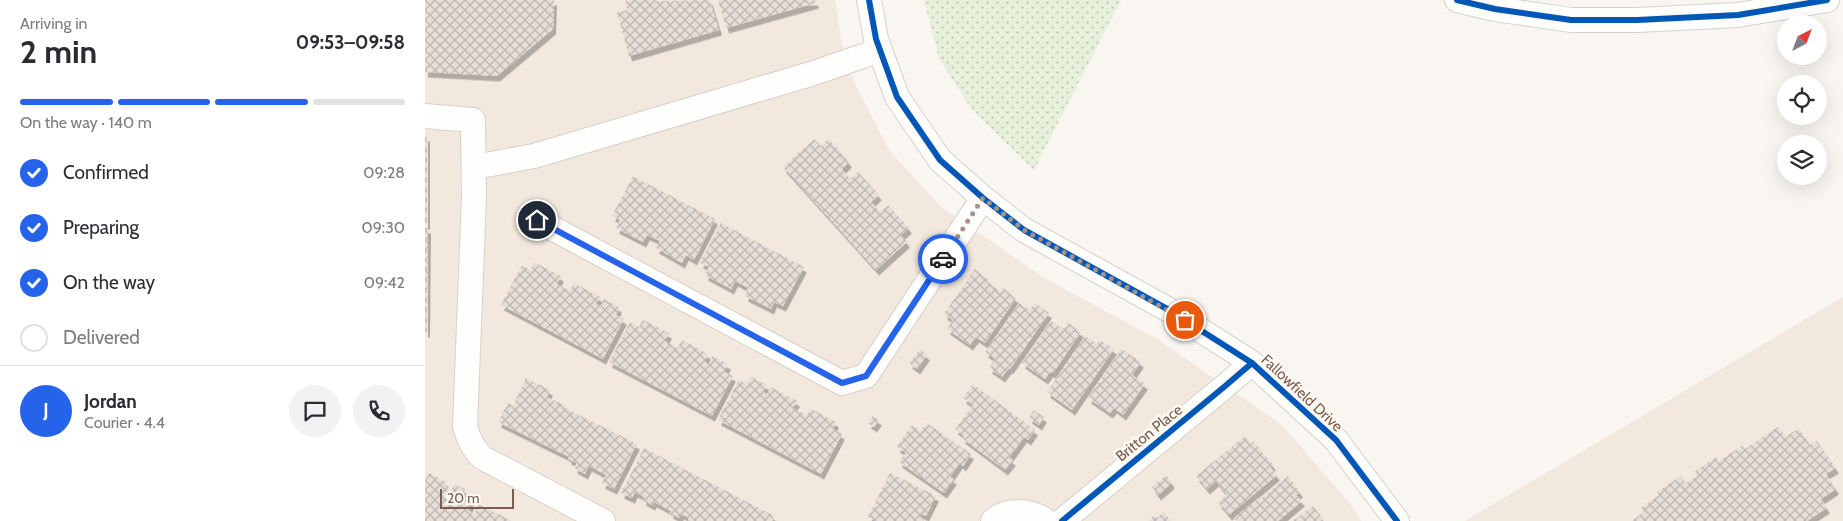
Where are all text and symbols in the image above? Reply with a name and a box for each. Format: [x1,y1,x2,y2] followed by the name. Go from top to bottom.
[20,14,87,33] text: Arriving in
[1777,15,1827,65] north arrow
[1777,15,1827,185] map controls
[296,31,405,54] text: 09:53–09:58
[20,32,97,71] text: 2 min
[1777,75,1827,125] button: locate
[20,113,152,132] text: On the way · 140 m
[1777,135,1827,185] button: layers
[20,159,48,187] icon: check
[63,161,149,184] text: Confirmed
[363,163,405,182] text: 09:28
[516,199,558,241] pin
[523,206,551,234] icon: home
[20,214,48,242] icon: check
[63,216,139,239] text: Preparing
[362,218,405,237] text: 09:30
[918,234,968,284] courier
[929,245,957,273] icon: car
[20,269,48,297] icon: check
[63,271,155,294] text: On the way
[364,273,405,292] text: 09:42
[1164,299,1206,341] pin
[1171,306,1199,334] icon: bag
[63,326,140,349] text: Delivered
[1258,351,1347,436] street label: Fallowfield Drive
[289,385,341,437] button: chat
[353,385,405,437] button: phone
[84,390,137,413] text: Jordan
[43,399,49,422] text: J
[1112,400,1186,465] street label: Britton Place
[84,413,165,432] text: Courier · 4.4
[440,486,514,509] scale bar
[447,489,480,507] text: 20 m

